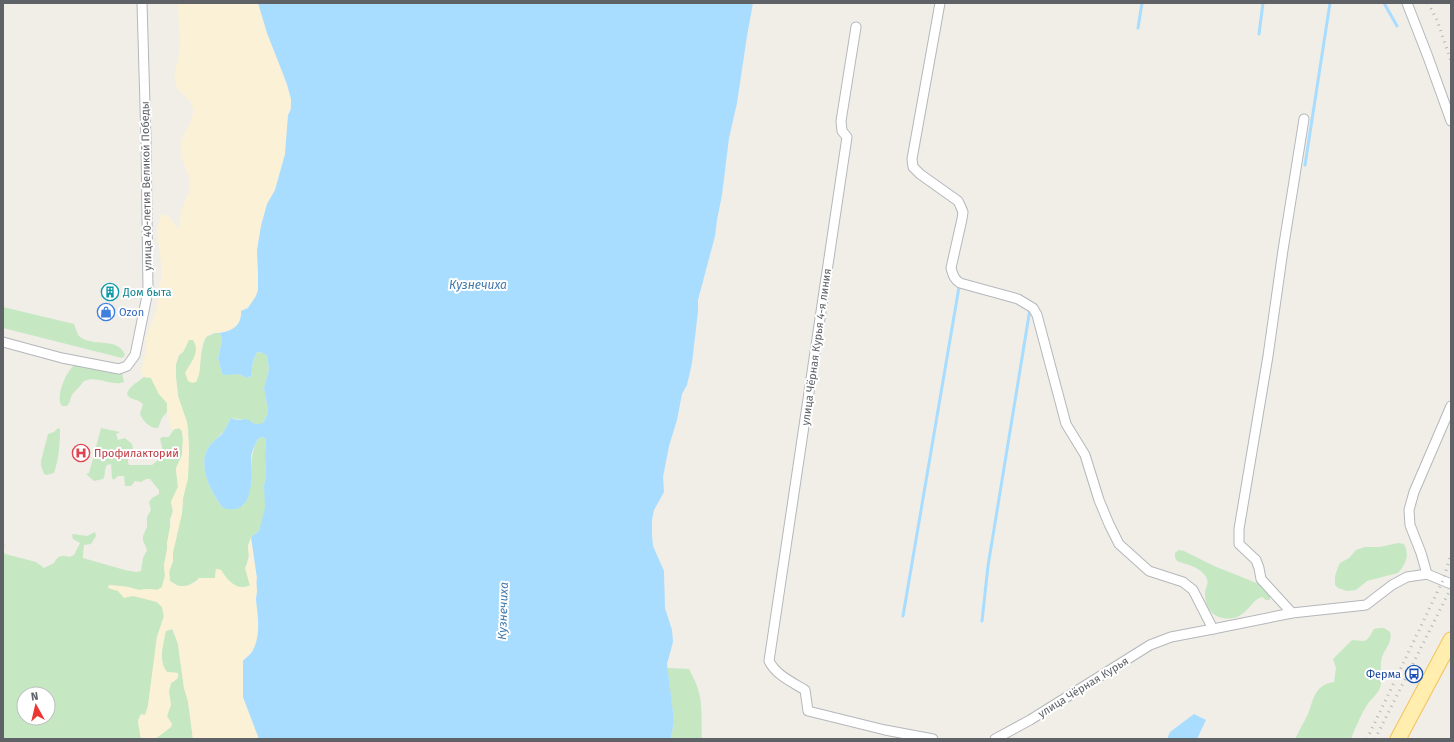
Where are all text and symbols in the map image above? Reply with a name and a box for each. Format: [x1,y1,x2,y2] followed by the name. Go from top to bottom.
[139,101,154,271] street label: улица 40-летия Великой Победы
[799,268,834,426] street label: улица Чёрная Курья 4-я линия
[449,278,507,292] water label: Кузнечиха
[100,282,120,302] building icon: Дом быта
[122,286,171,299] place label: Дом быта
[96,302,116,322] shop icon: Ozon
[119,306,144,319] place label: Ozon
[71,443,91,463] hospital icon: Профилакторий
[94,447,179,460] place label: Профилакторий
[495,582,511,640] water label: Кузнечиха
[1036,654,1131,721] street label: улица Чёрная Курья
[1404,664,1424,684] bus stop icon: Ферма
[1366,668,1401,681] place label: Ферма
[16,686,56,726] north arrow
[30,690,39,704] text: N

